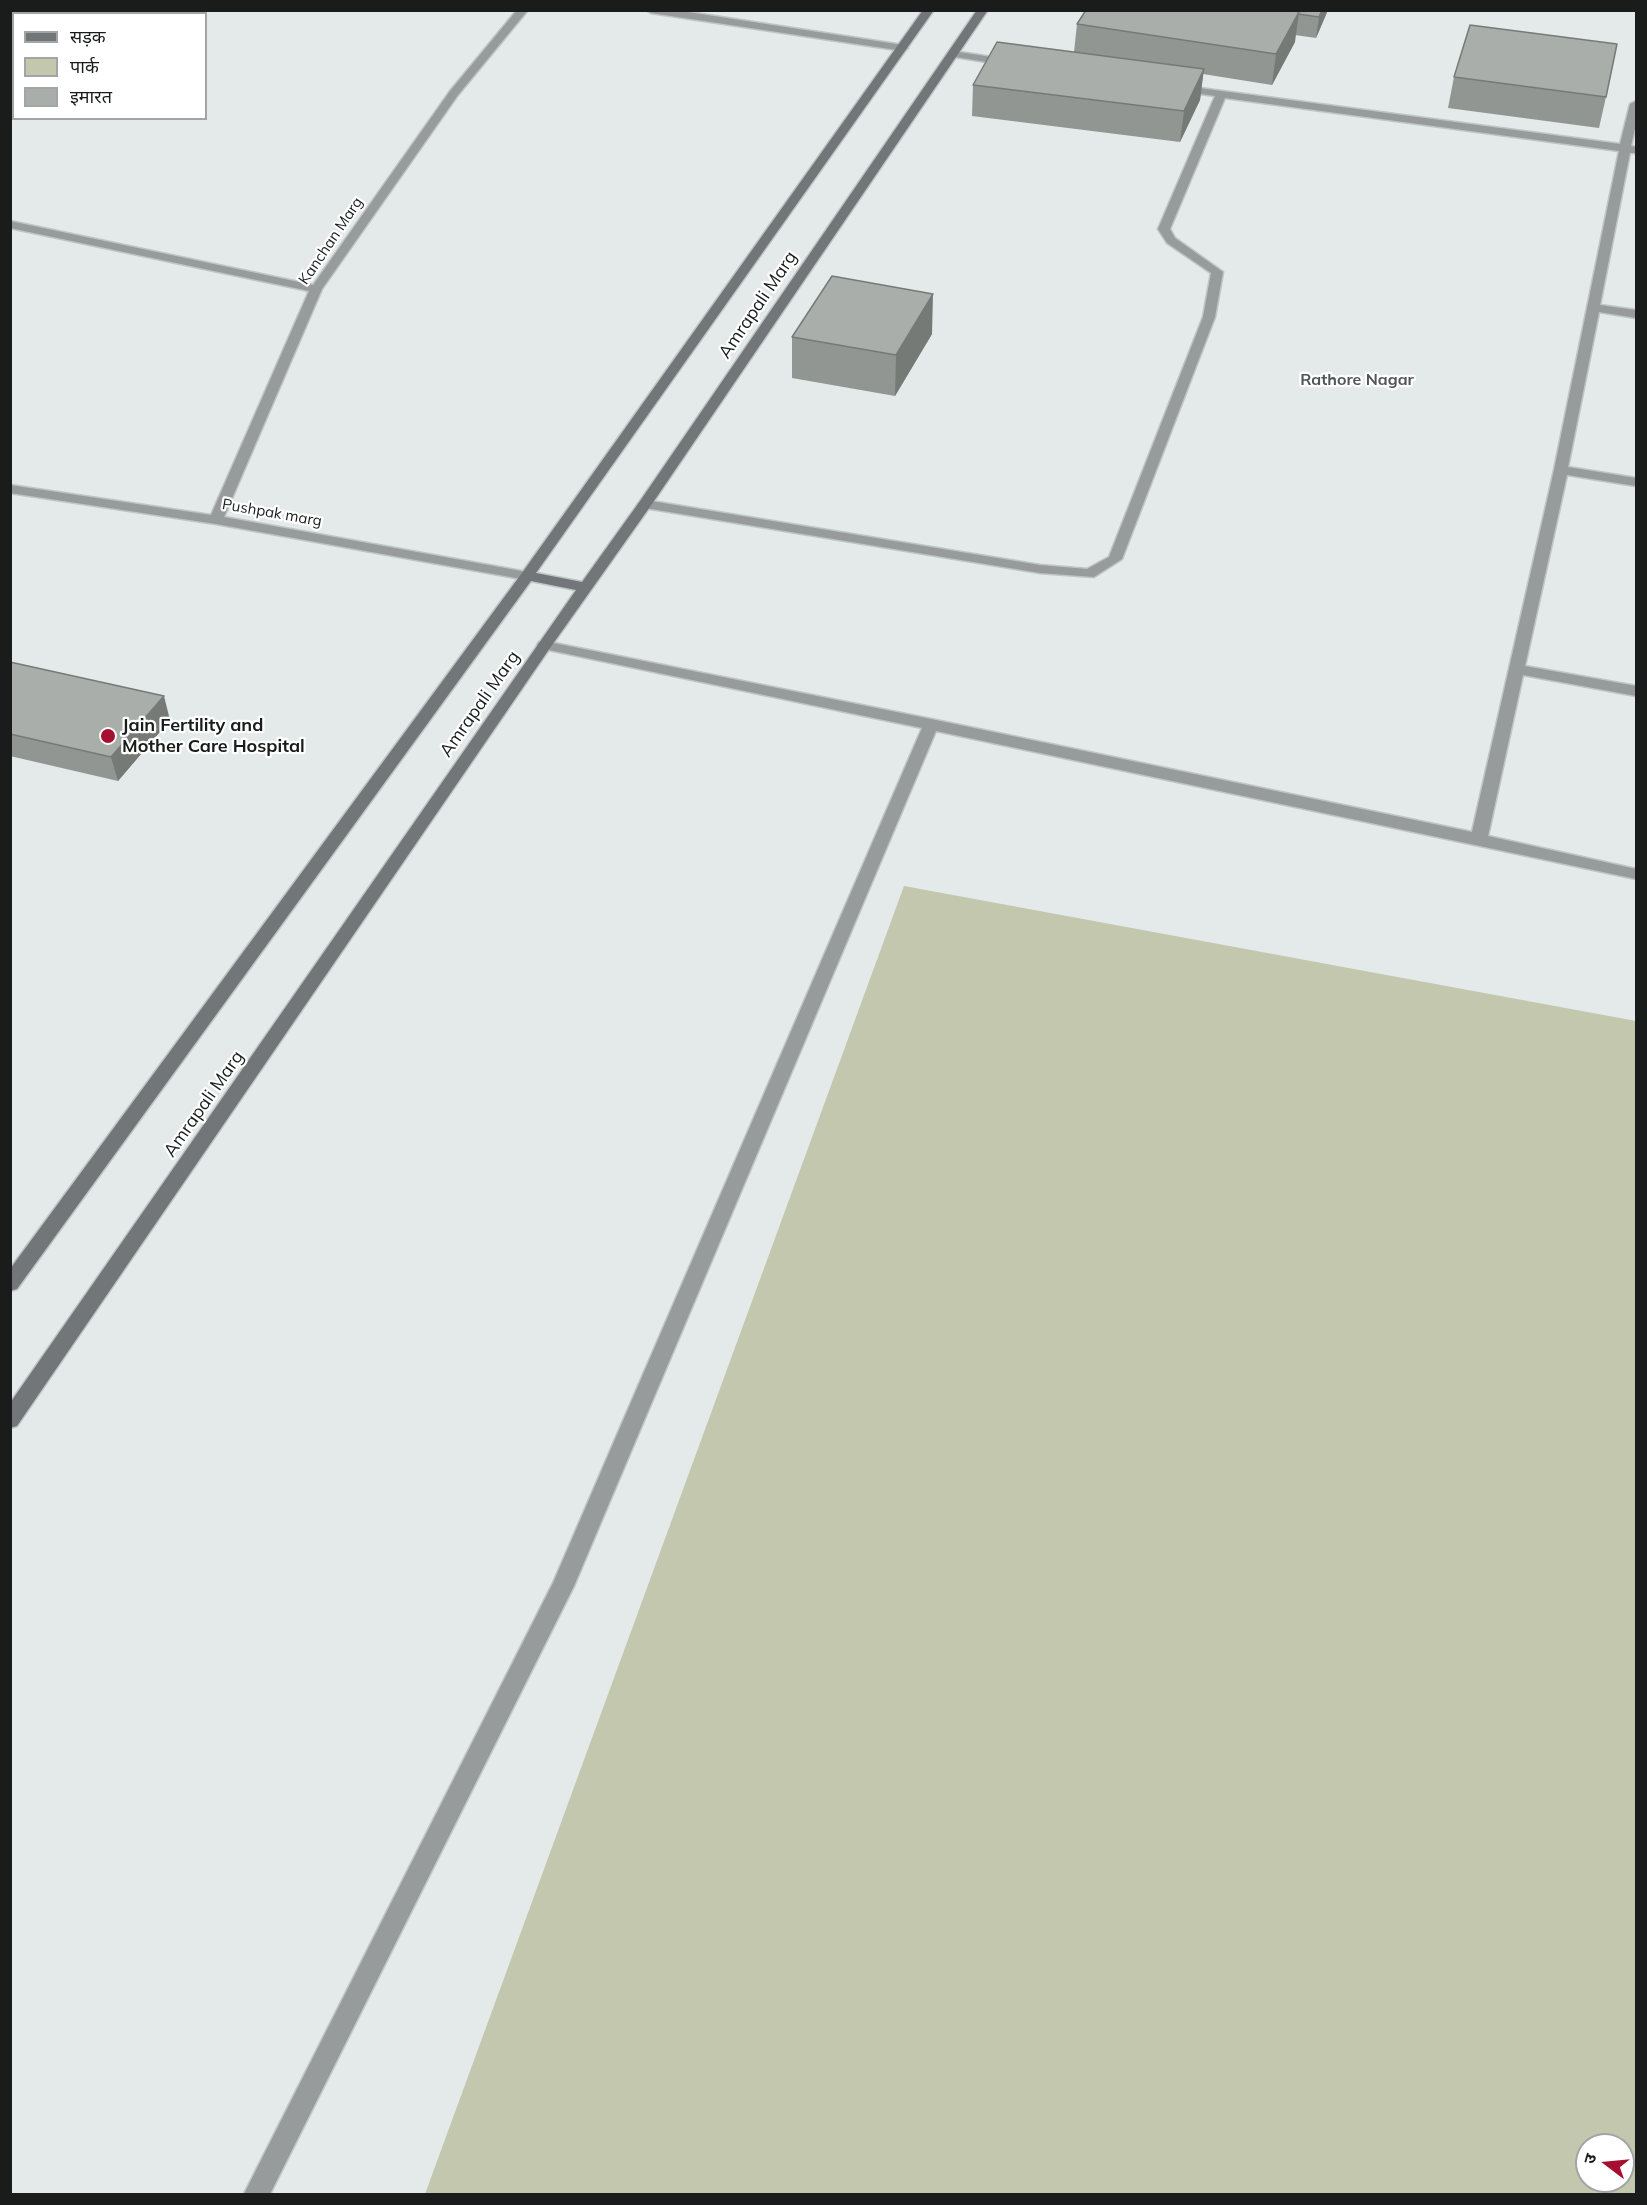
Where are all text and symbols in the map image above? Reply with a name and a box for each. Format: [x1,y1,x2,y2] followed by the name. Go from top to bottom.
[12,12,207,120] legend
[70,25,106,48] text: सड़क
[70,55,99,78] text: पार्क
[70,85,112,108] text: इमारत
[295,194,367,288] street label: Kanchan Marg
[714,247,802,363] street label: Amrapali Marg
[1300,370,1414,390] district label: Rathore Nagar
[221,495,323,531] street label: Pushpak marg
[435,647,525,761] street label: Amrapali Marg
[122,715,305,758] place label: Jain Fertility and Mother Care Hospital
[99,727,117,745] marker: Jain Fertility and Mother Care Hospital
[159,1047,249,1161] street label: Amrapali Marg
[1575,2133,1635,2193] north arrow
[1579,2151,1601,2166] text: उ

